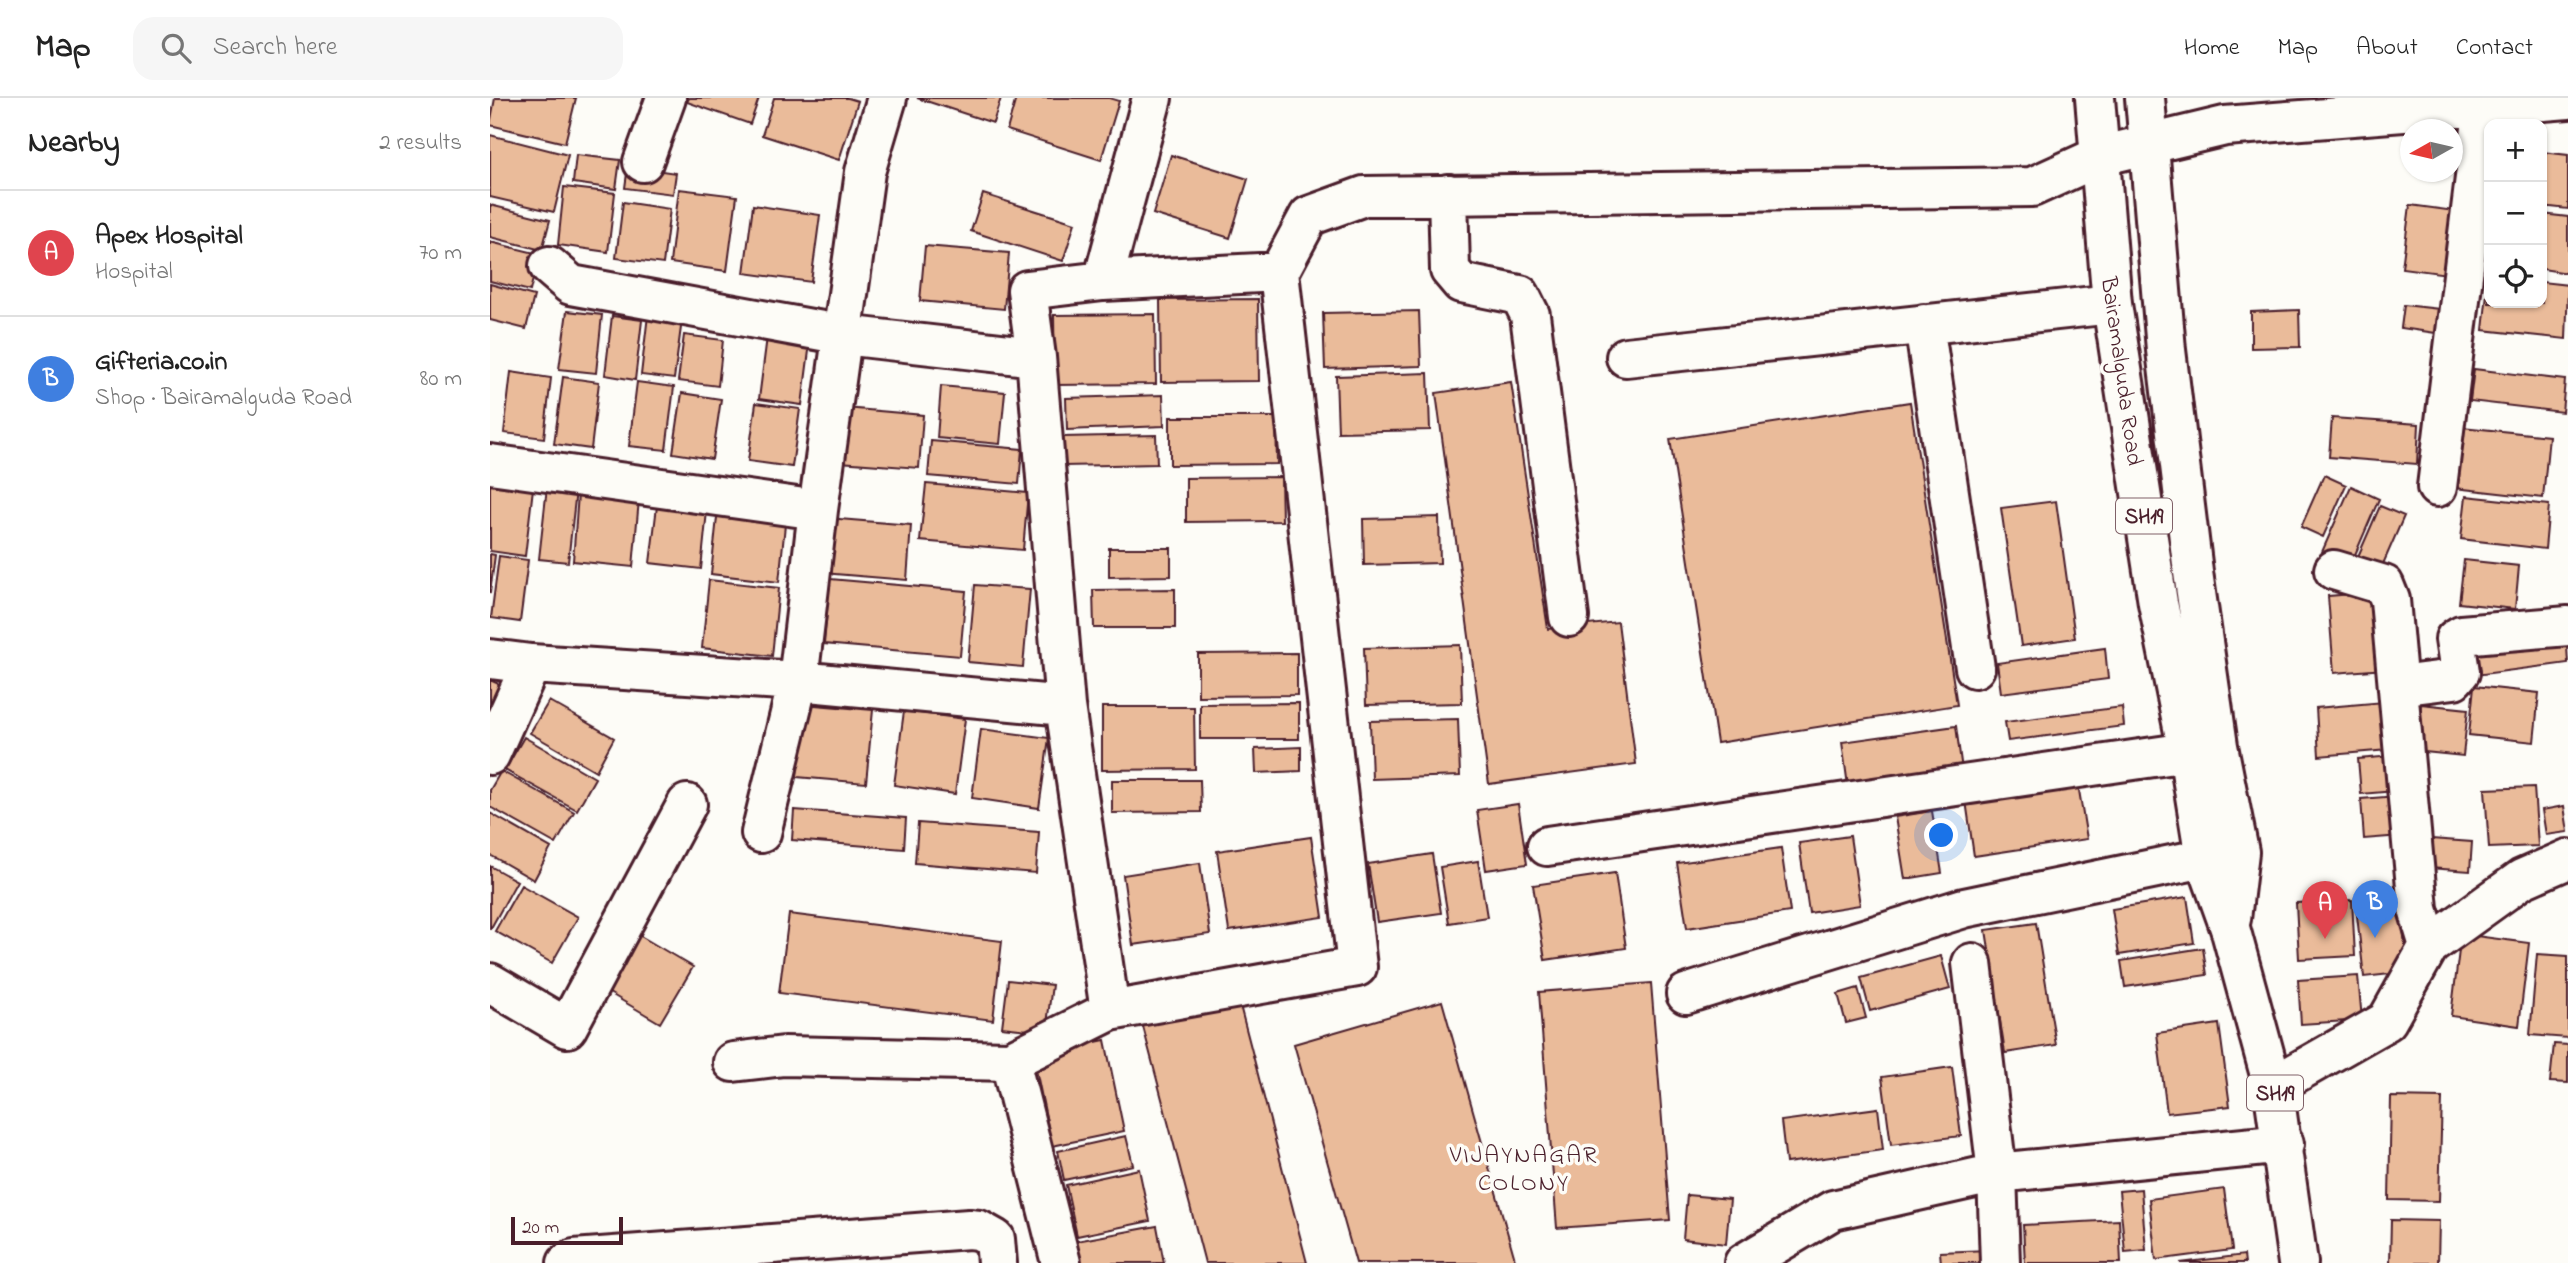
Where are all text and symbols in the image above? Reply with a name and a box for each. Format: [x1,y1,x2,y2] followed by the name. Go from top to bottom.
[133,17,623,80] search box
[35,24,91,72] text: Map
[157,29,195,67] icon: search
[213,29,337,67] text: Search here
[2184,31,2240,66] text: Home
[2278,31,2318,66] text: Map
[2356,31,2418,66] text: About
[2456,31,2533,66] text: Contact
[2400,119,2463,182] north arrow
[2484,119,2547,308] map controls
[2484,119,2547,182] button: +
[28,122,120,166] text: Nearby
[379,127,462,160] text: 2 results
[2484,182,2547,245] button: −
[95,218,243,256] text: Apex Hospital
[44,237,58,270] text: A
[419,237,462,270] text: 70 m
[2484,245,2547,308] button: locate
[95,256,173,289] text: Hospital
[2090,274,2150,468] street label: Bairamalguda Road
[95,344,227,382] text: Gifteria.co.in
[43,363,59,396] text: B
[420,363,462,396] text: 80 m
[95,382,352,415] text: Shop · Bairamalguda Road
[2116,498,2172,534] road number: SH19
[1924,818,1958,852] your location
[2352,880,2398,938] pin: B
[2302,881,2348,939] pin: A
[2247,1076,2303,1110] road number: SH19
[1449,1139,1598,1202] district label: VIJAYNAGAR COLONY
[511,1214,623,1246] scale bar
[522,1215,559,1242] text: 20 m

